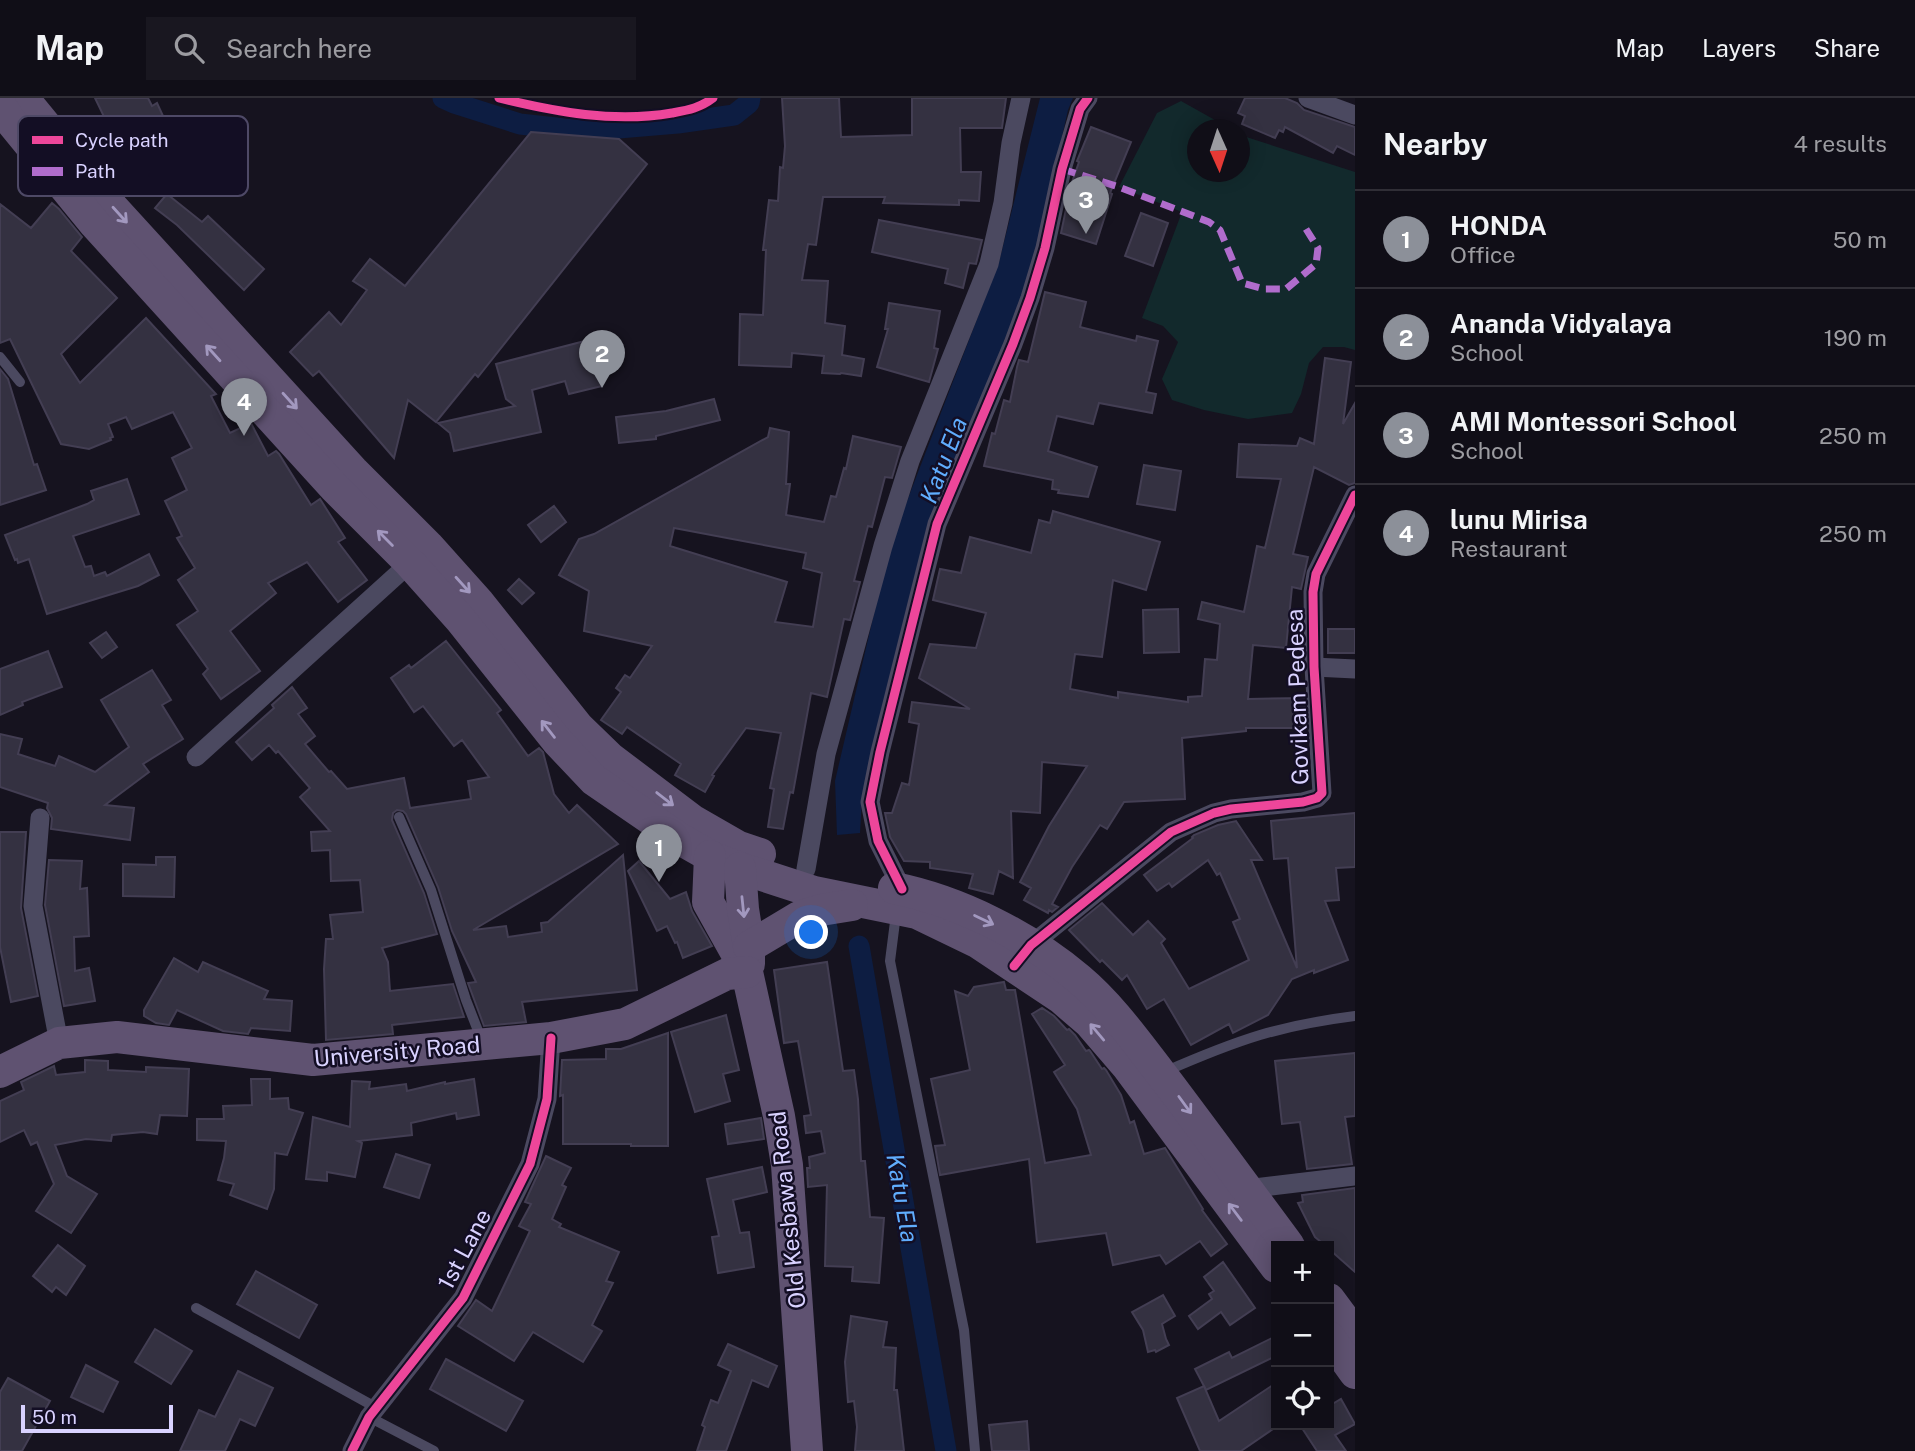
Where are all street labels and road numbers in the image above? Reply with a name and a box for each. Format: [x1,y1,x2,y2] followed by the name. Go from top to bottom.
[1280,608,1314,786] street label: Govikam Pedesa
[313,1030,481,1072] street label: University Road
[763,1110,811,1310] street label: Old Kesbawa Road
[432,1204,496,1294] street label: 1st Lane

